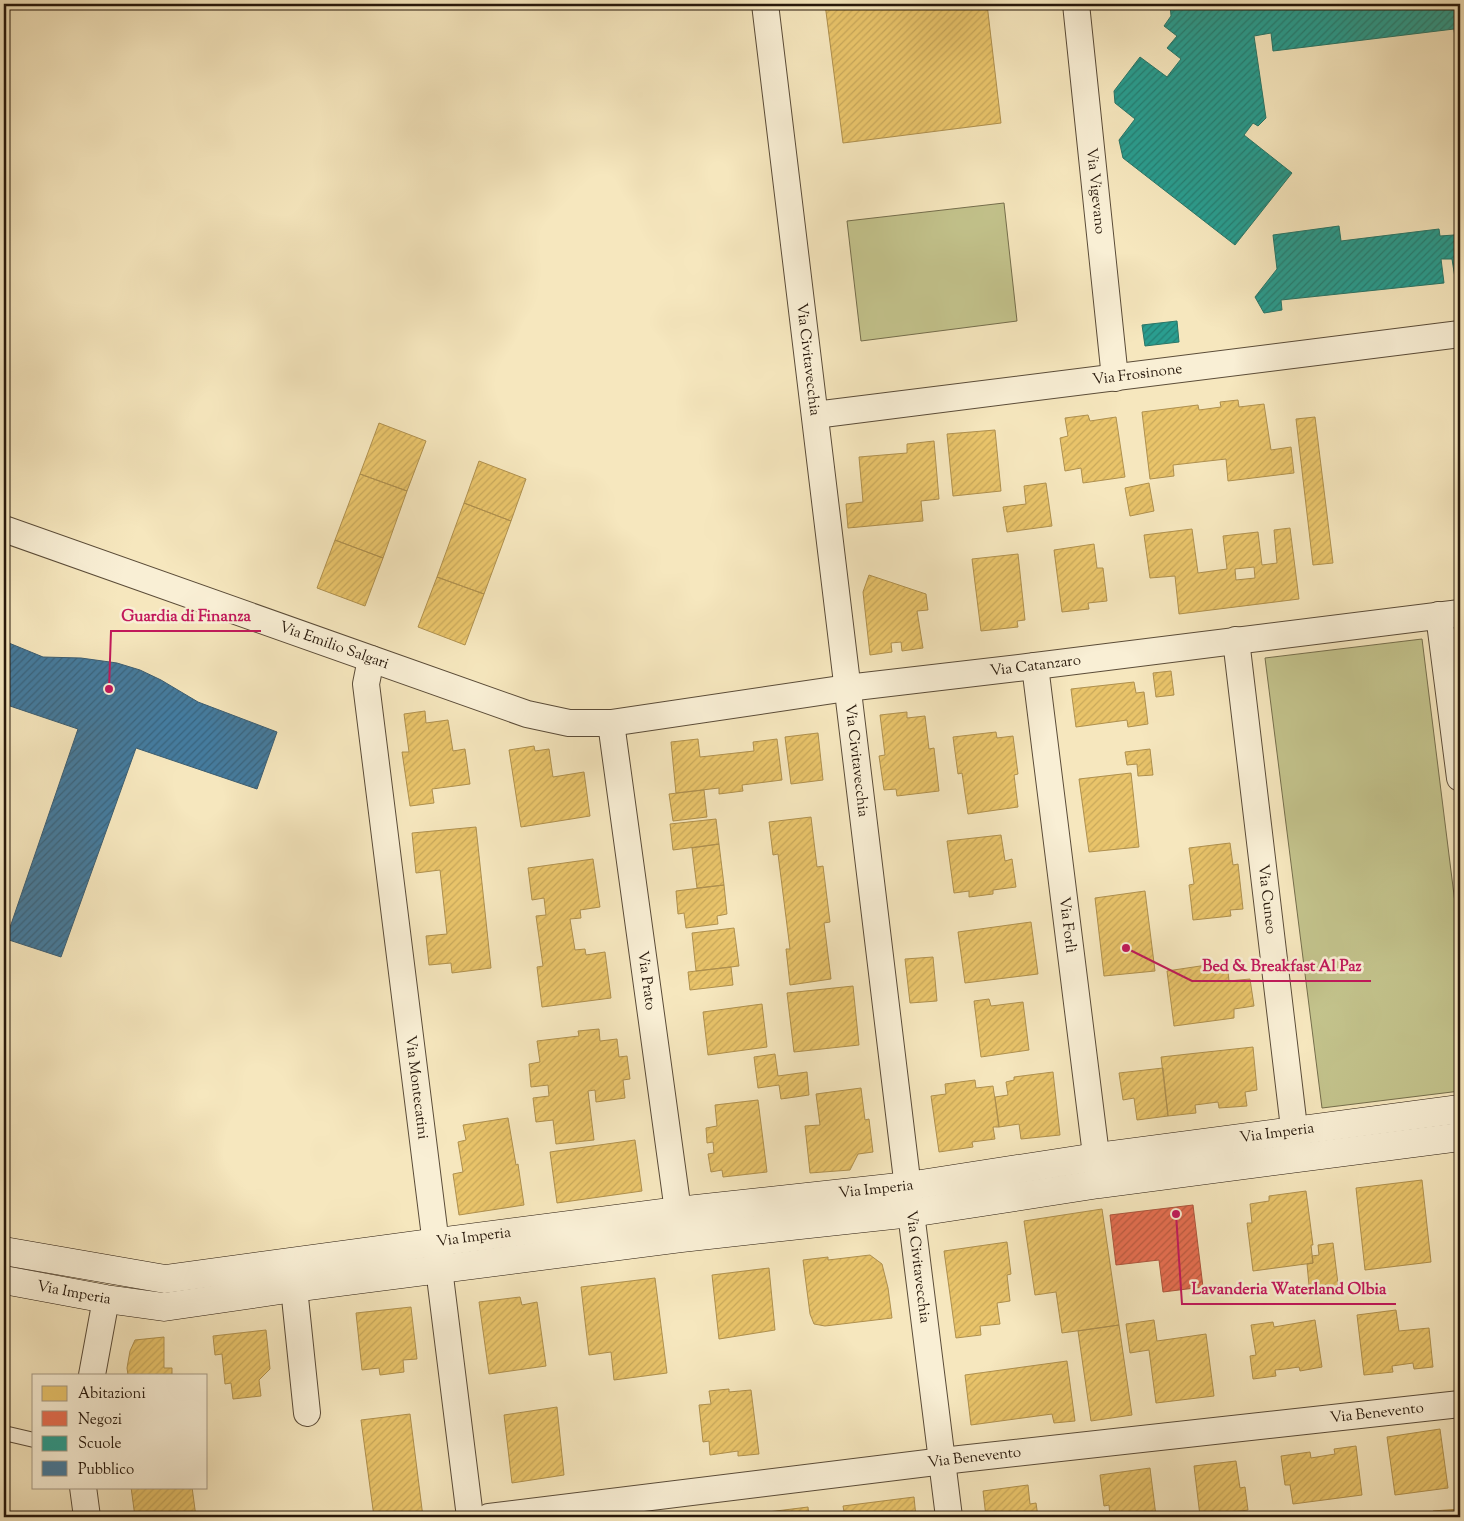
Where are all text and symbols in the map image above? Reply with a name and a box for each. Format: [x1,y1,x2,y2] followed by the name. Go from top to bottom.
[1081,147,1110,235] street label: Via Vigevano
[791,302,825,417] street label: Via Civitavecchia
[1091,358,1184,391] street label: Via Frosinone
[111,600,261,631] callout: Guardia di Finanza
[121,606,251,629] text: Guardia di Finanza
[276,617,392,675] street label: Via Emilio Salgari
[989,650,1082,682] street label: Via Catanzaro
[839,703,874,818] street label: Via Civitavecchia
[1252,863,1281,935] street label: Via Cuneo
[1053,896,1081,954] street label: Via Forlì
[632,950,661,1012] street label: Via Prato
[1192,950,1371,981] callout: Bed & Breakfast Al Paz
[1202,956,1362,979] text: Bed & Breakfast Al Paz
[399,1034,433,1140] street label: Via Montecatini
[1238,1118,1316,1148] street label: Via Imperia
[838,1175,915,1204] street label: Via Imperia
[900,1209,935,1325] street label: Via Civitavecchia
[435,1222,512,1252] street label: Via Imperia
[1182,1273,1396,1304] callout: Lavanderia Waterland Olbia
[35,1276,112,1310] street label: Via Imperia
[1192,1279,1387,1302] text: Lavanderia Waterland Olbia
[32,1374,208,1488] legend
[78,1384,146,1405] text: Abitazioni
[1329,1398,1425,1429] street label: Via Benevento
[78,1410,122,1431] text: Negozi
[78,1434,122,1455] text: Scuole
[926,1442,1022,1473] street label: Via Benevento
[78,1460,134,1481] text: Pubblico

